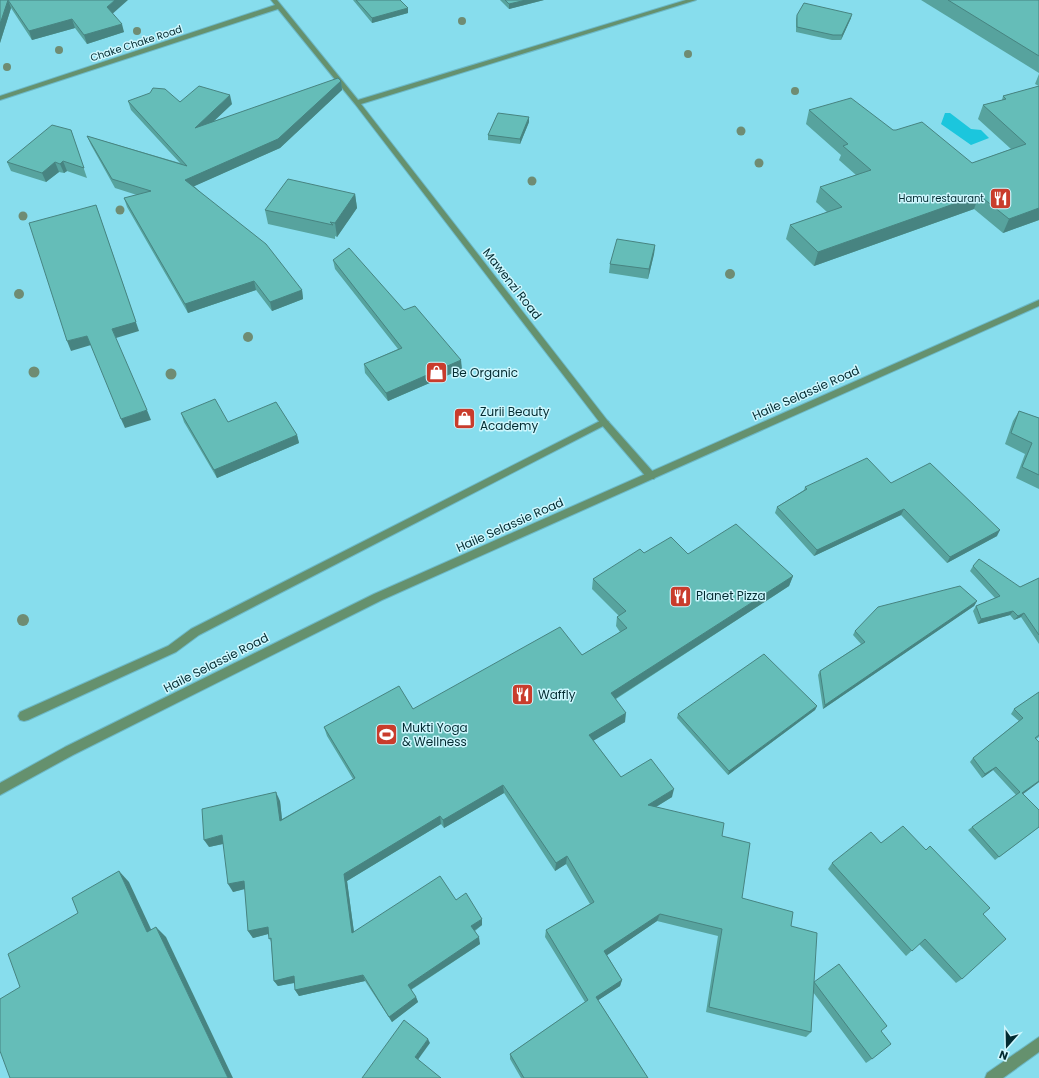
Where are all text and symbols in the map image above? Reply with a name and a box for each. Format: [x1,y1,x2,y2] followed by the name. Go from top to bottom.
[88,22,184,65] street label: Chake Chake Road
[987,185,1013,211] restaurant icon: Hamu restaurant
[898,191,984,206] place label: Hamu restaurant
[479,244,546,323] street label: Mawenzi Road
[423,360,449,386] shop icon: Be Organic
[749,361,862,424] street label: Haile Selassie Road
[452,364,518,381] place label: Be Organic
[480,403,550,434] place label: Zurii Beauty Academy
[451,406,477,432] shop icon: Zurii Beauty Academy
[453,493,566,556] street label: Haile Selassie Road
[668,583,694,609] restaurant icon: Planet Pizza
[696,587,766,604] place label: Planet Pizza
[160,629,271,696] street label: Haile Selassie Road
[509,682,535,708] restaurant icon: Waffly
[538,686,576,703] place label: Waffly
[402,719,468,750] place label: Mukti Yoga & Wellness
[373,722,399,748] sports icon: Mukti Yoga & Wellness
[987,1026,1027,1066] north arrow
[997,1046,1010,1064] text: N

